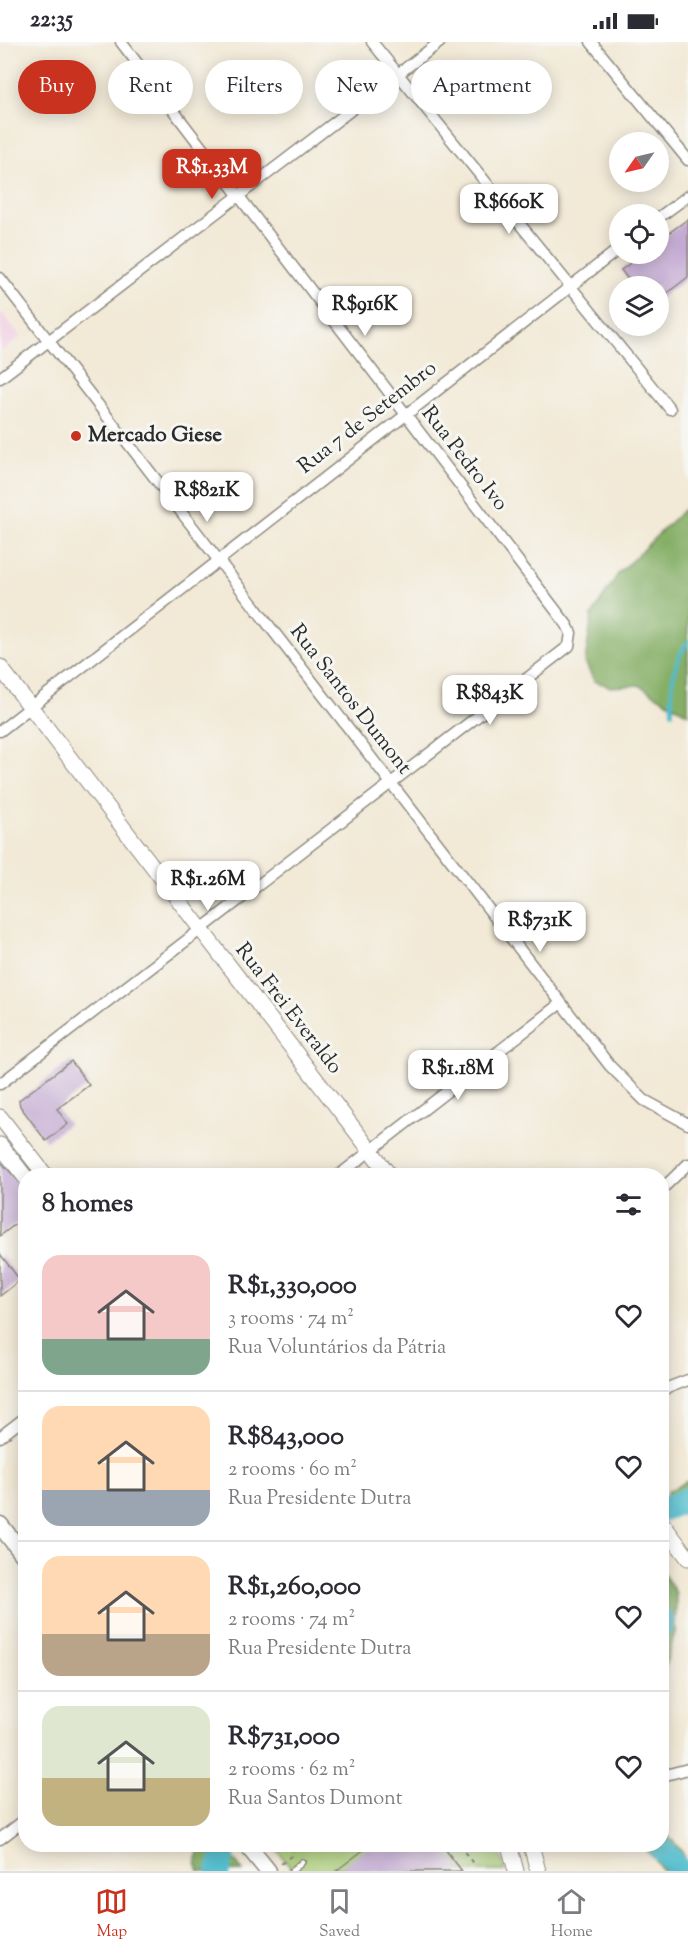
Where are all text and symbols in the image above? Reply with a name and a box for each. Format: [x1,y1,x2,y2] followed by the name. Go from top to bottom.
[30,5,73,37] text: 22:35
[18,60,96,114] chip: Buy
[108,60,193,114] chip: Rent
[205,60,303,114] chip: Filters
[315,60,399,114] chip: New
[411,60,552,114] chip: Apartment
[609,132,669,192] north arrow
[609,132,669,336] map controls
[157,149,267,200] pin: R$1.33M
[176,154,248,183] text: R$1.33M
[460,184,558,235] pin: R$660K
[474,189,544,218] text: R$660K
[609,204,669,264] button: locate
[609,276,669,336] button: layers
[316,286,414,337] pin: R$916K
[332,291,398,320] text: R$916K
[292,354,444,482] street label: Rua 7 de Setembro
[413,400,515,518] street label: Rua Pedro Ivo
[88,421,222,451] place label: Mercado Giese
[69,429,83,443] marker: Mercado Giese
[158,472,256,523] pin: R$821K
[174,477,240,506] text: R$821K
[282,619,418,781] street label: Rua Santos Dumont
[441,675,539,726] pin: R$843K
[456,680,524,709] text: R$843K
[153,861,263,912] pin: R$1.26M
[171,866,245,895] text: R$1.26M
[491,902,589,953] pin: R$731K
[508,907,572,936] text: R$731K
[227,937,349,1081] street label: Rua Frei Everaldo
[403,1050,513,1101] pin: R$1.18M
[422,1055,494,1084] text: R$1.18M
[42,1186,133,1223] text: 8 homes
[612,1188,645,1221] icon: filters
[228,1268,357,1305] text: R$1,330,000
[90,1279,162,1351] icon: home
[612,1299,645,1332] icon: heart
[228,1305,354,1334] text: 3 rooms · 74 m²
[228,1334,446,1363] text: Rua Voluntários da Pátria
[228,1419,344,1456] text: R$843,000
[90,1430,162,1502] icon: home
[612,1450,645,1483] icon: heart
[228,1456,357,1485] text: 2 rooms · 60 m²
[228,1485,411,1514] text: Rua Presidente Dutra
[228,1569,361,1606] text: R$1,260,000
[90,1580,162,1652] icon: home
[612,1600,645,1633] icon: heart
[228,1606,355,1635] text: 2 rooms · 74 m²
[228,1635,411,1664] text: Rua Presidente Dutra
[228,1719,340,1756] text: R$731,000
[90,1730,162,1802] icon: home
[612,1750,645,1783] icon: heart
[228,1756,356,1785] text: 2 rooms · 62 m²
[228,1785,403,1814] text: Rua Santos Dumont
[95,1885,128,1944] tab: Map
[319,1885,360,1944] tab: Saved
[551,1885,593,1944] tab: Home

